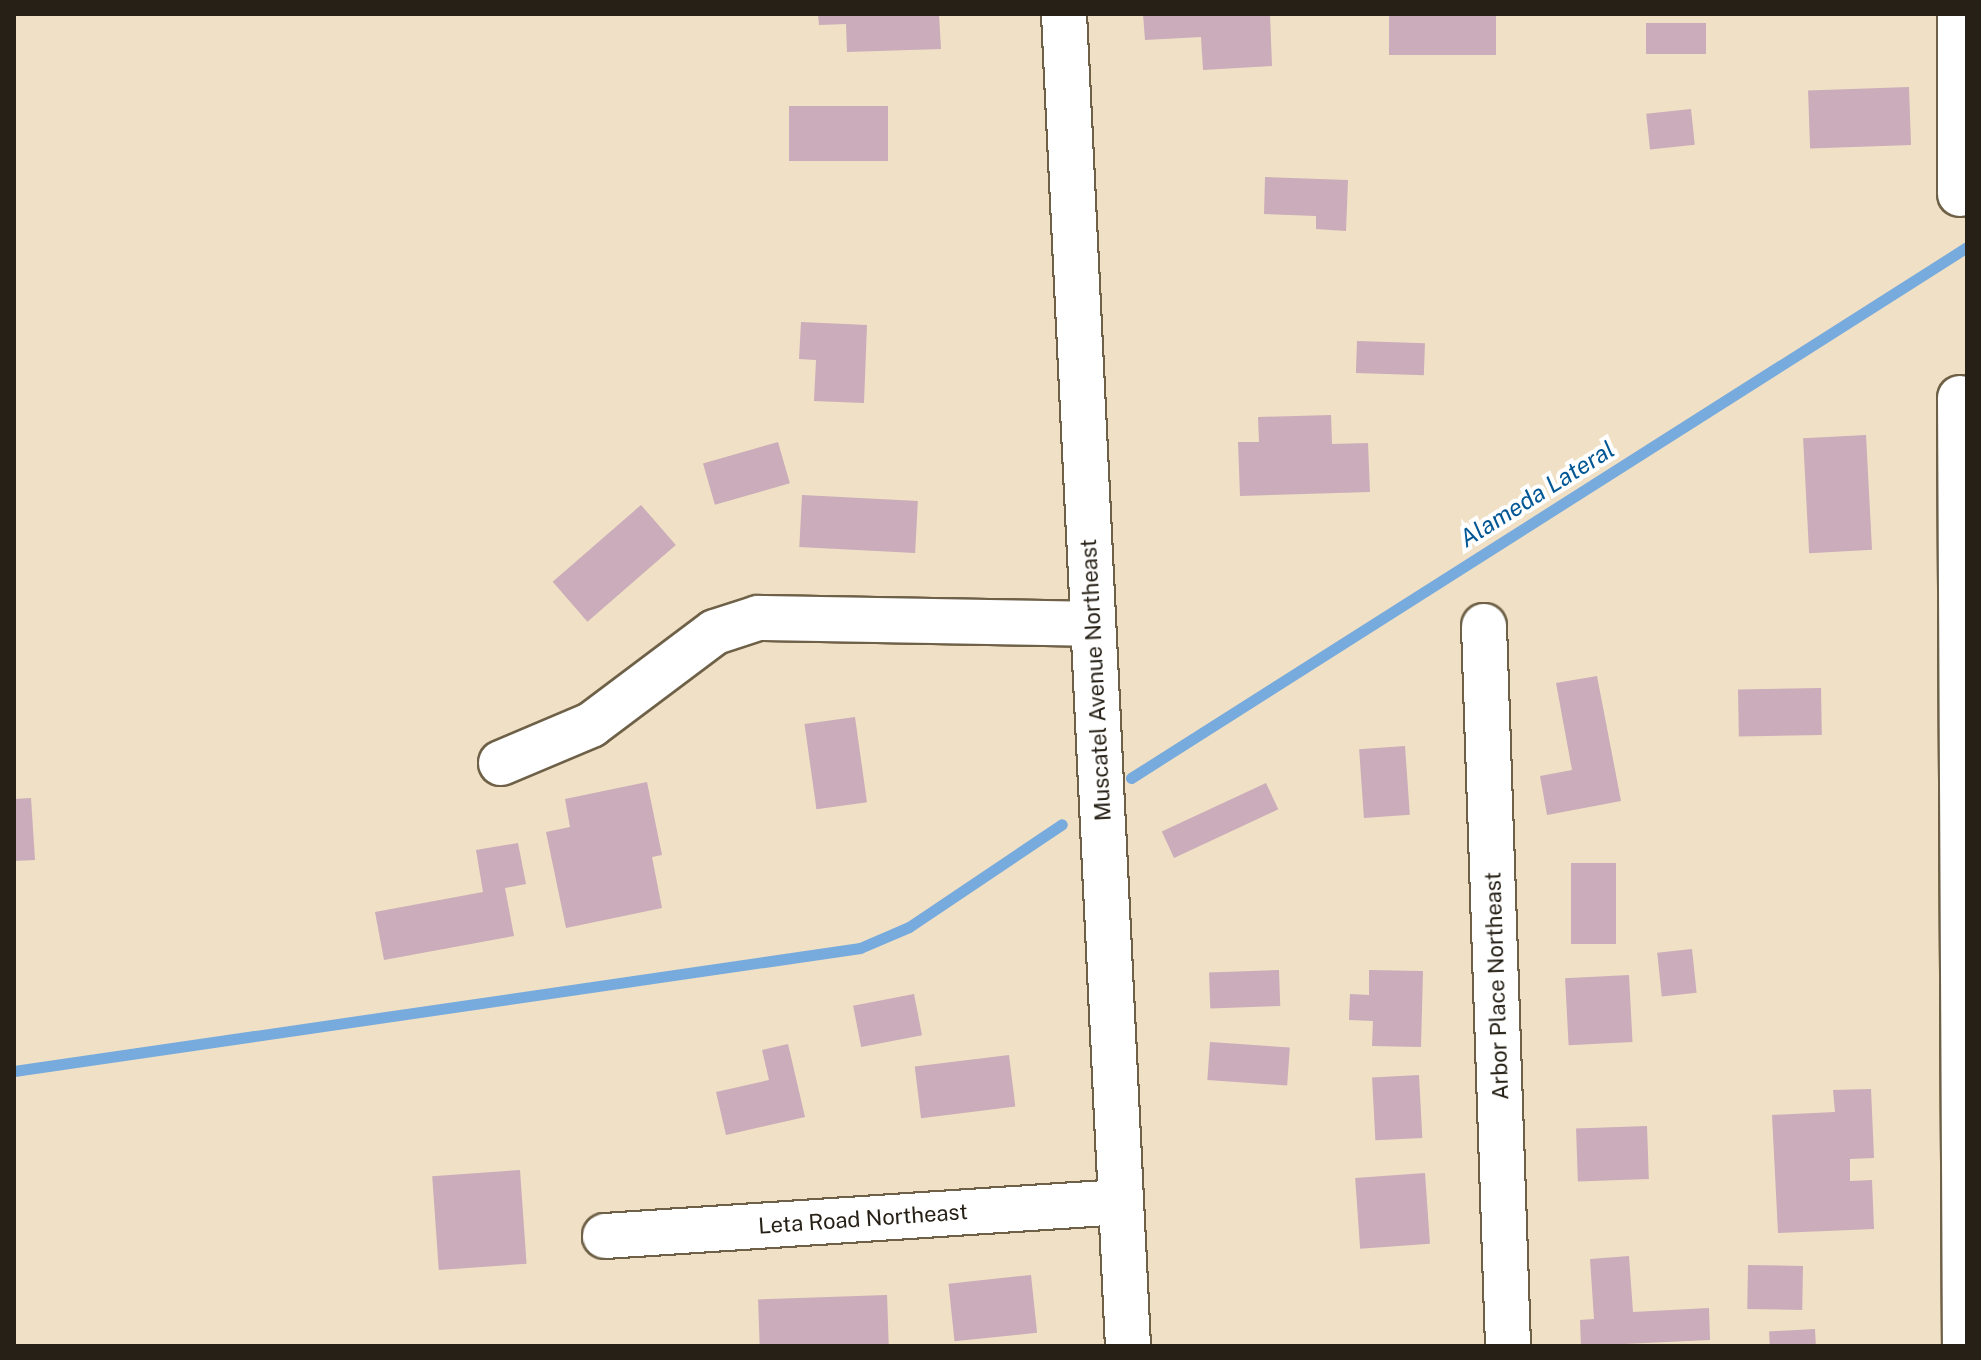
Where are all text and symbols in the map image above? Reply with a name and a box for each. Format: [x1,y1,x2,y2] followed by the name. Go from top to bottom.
[1454,435,1620,553] water label: Alameda Lateral
[1075,538,1117,822] street label: Muscatel Avenue Northeast
[1480,871,1514,1101] street label: Arbor Place Northeast
[757,1199,969,1239] street label: Leta Road Northeast

